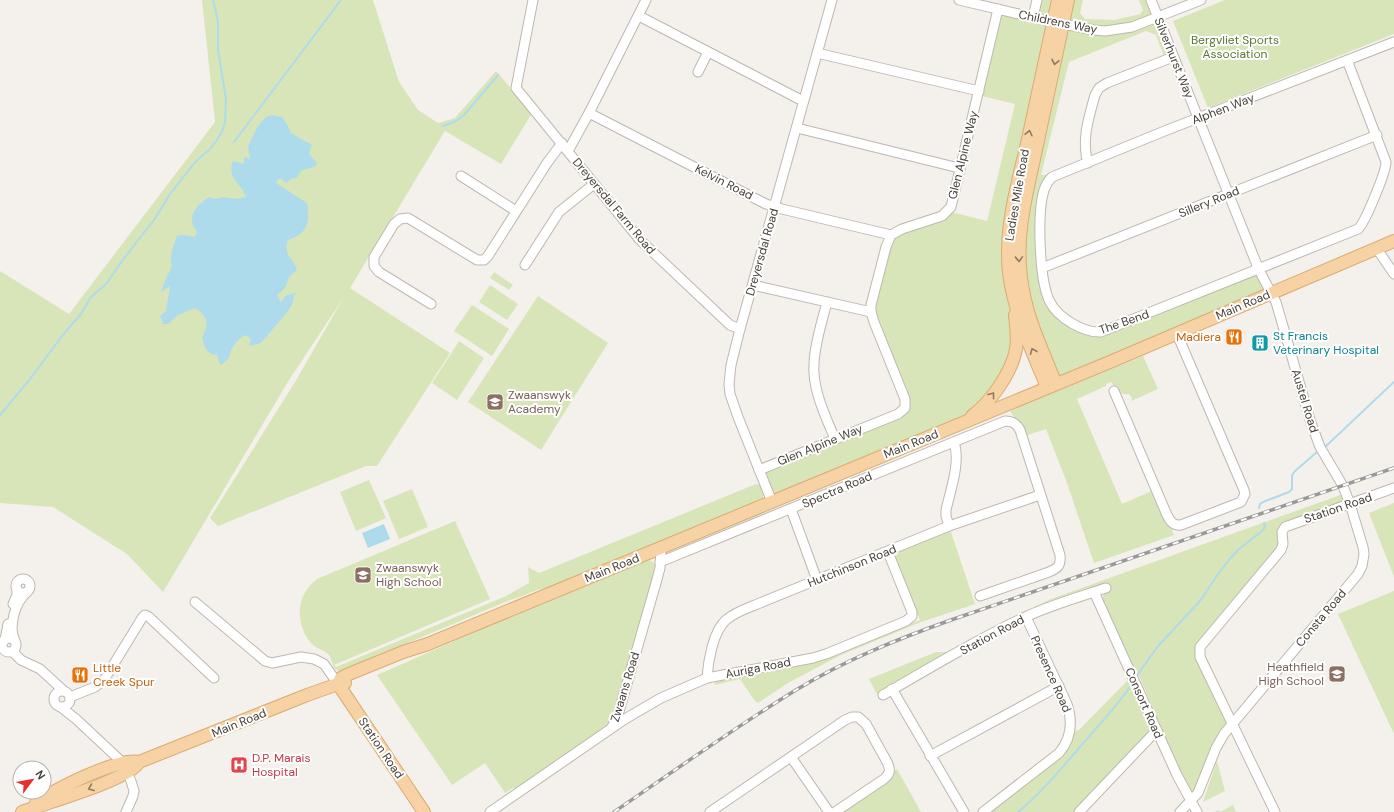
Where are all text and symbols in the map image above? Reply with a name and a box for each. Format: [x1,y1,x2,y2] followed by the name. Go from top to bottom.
[1017,7,1099,38] street label: Childrens Way
[1151,15,1198,101] street label: Silverhurst Way
[1191,32,1279,62] park label: Bergvliet Sports Association
[1051,59,1059,66] one-way arrow
[1189,90,1257,128] street label: Alphen Way
[944,109,982,201] street label: Glen Alpine Way
[1024,130,1033,137] one-way arrow
[1001,148,1033,242] street label: Ladies Mile Road
[569,154,659,258] street label: Dreyersdal Farm Road
[692,160,756,204] street label: Kelvin Road
[1176,183,1242,221] street label: Sillery Road
[742,206,782,298] street label: Dreyersdal Road
[1015,256,1024,262] one-way arrow
[1213,286,1273,324] street label: Main Road
[1097,306,1151,338] street label: The Bend
[1224,327,1244,347] restaurant icon: Madiera
[1273,328,1379,358] place label: St Francis Veterinary Hospital
[1176,329,1221,345] place label: Madiera
[1250,333,1270,353] building icon: St Francis Veterinary Hospital
[1029,348,1037,355] one-way arrow
[1288,367,1322,435] street label: Austel Road
[508,387,571,417] place label: Zwaanswyk Academy
[485,392,505,412] school or university icon: Zwaanswyk Academy
[987,392,995,399] one-way arrow
[775,420,865,469] street label: Glen Alpine Way
[881,426,941,462] street label: Main Road
[799,468,875,512] street label: Spectra Road
[1302,489,1374,527] street label: Station Road
[805,541,899,591] street label: Hutchinson Road
[582,550,642,586] street label: Main Road
[376,560,441,590] place label: Zwaanswyk High School
[353,565,373,585] school or university icon: Zwaanswyk High School
[1292,586,1350,650] street label: Consta Road
[957,611,1027,659] street label: Station Road
[1027,633,1075,715] street label: Presence Road
[607,650,643,724] street label: Zwaans Road
[724,654,792,682] street label: Auriga Road
[1259,659,1324,689] place label: Heathfield High School
[93,660,155,690] place label: Little Creek Spur
[1327,664,1347,684] school or university icon: Heathfield High School
[70,665,90,685] restaurant icon: Little Creek Spur
[1121,665,1167,741] street label: Consort Road
[209,705,269,741] street label: Main Road
[355,714,407,782] street label: Station Road
[252,750,310,780] place label: D.P. Marais Hospital
[229,755,249,775] hospital icon: D.P. Marais Hospital
[12,760,52,800] north arrow
[32,768,49,782] text: N
[88,783,95,791] one-way arrow

